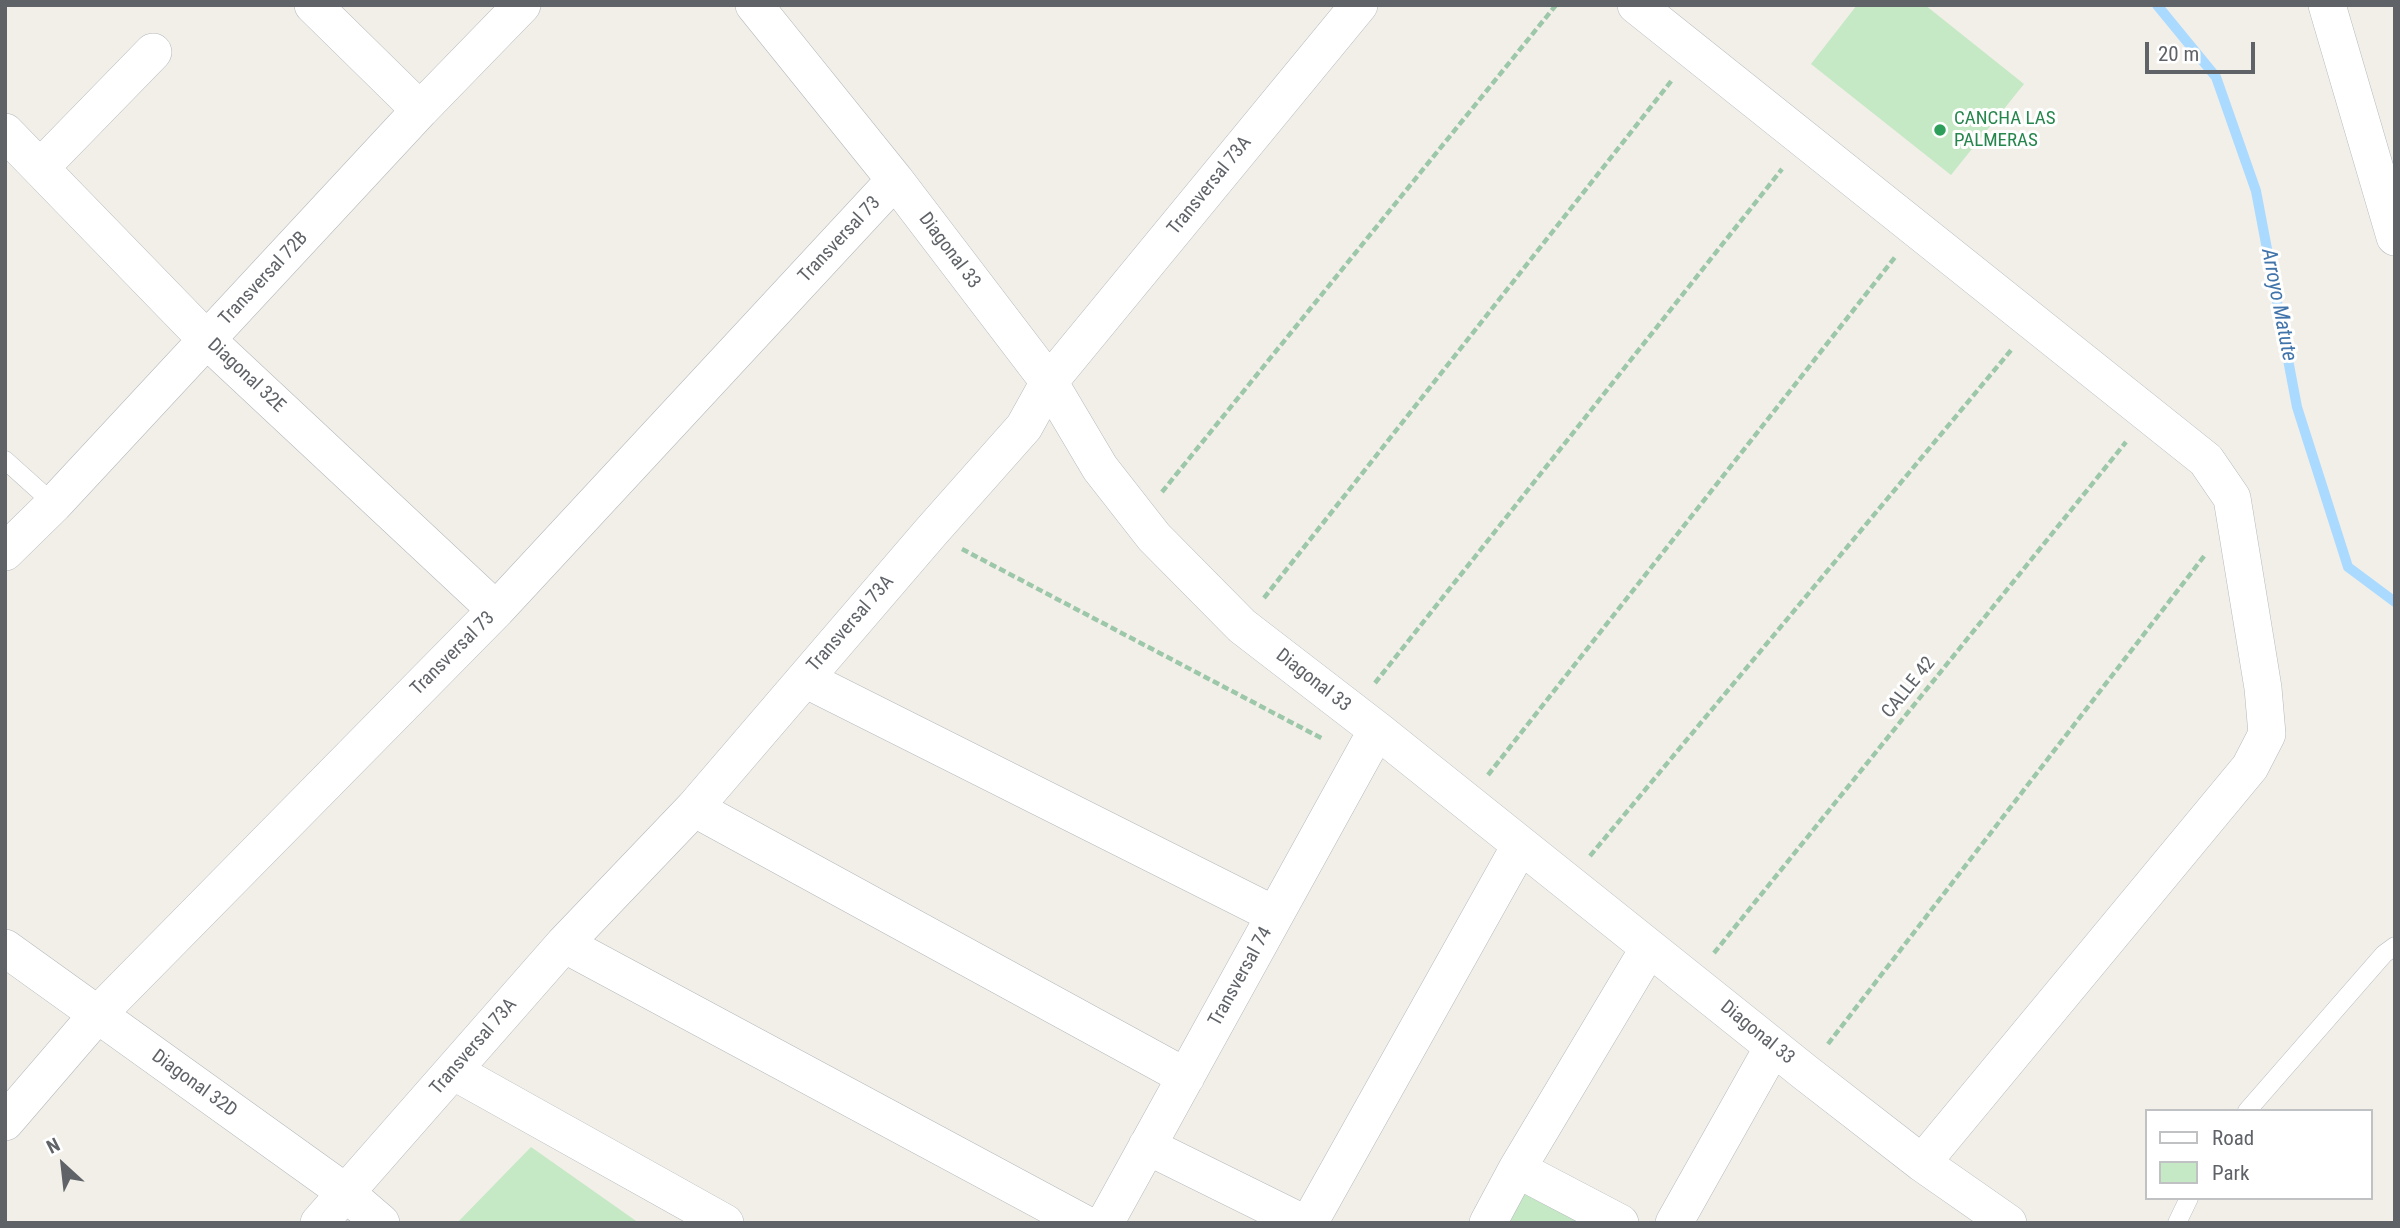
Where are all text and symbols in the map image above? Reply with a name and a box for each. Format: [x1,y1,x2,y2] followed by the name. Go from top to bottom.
[2148,28,2258,72] scale bar
[2158,42,2199,66] text: 20 m
[1954,108,2056,152] place label: CANCHA LAS PALMERAS
[1932,122,1948,138] marker: CANCHA LAS PALMERAS
[1163,132,1257,240] street label: Transversal 73A
[794,192,886,288] street label: Transversal 73
[913,209,985,293] street label: Diagonal 33
[215,227,313,331] street label: Transversal 72B
[2255,247,2301,363] water label: Arroyo Matute
[202,334,290,418] street label: Diagonal 32E
[803,571,899,677] street label: Transversal 73A
[406,607,500,701] street label: Transversal 73
[1271,645,1355,717] street label: Diagonal 33
[1877,653,1941,723] street label: CALLE 42
[1204,924,1278,1030] street label: Transversal 74
[426,994,522,1100] street label: Transversal 73A
[1715,996,1799,1070] street label: Diagonal 33
[147,1045,241,1123] street label: Diagonal 32D
[2144,1109,2372,1200] legend
[2212,1126,2254,1150] text: Road
[28,1130,98,1200] north arrow
[43,1133,64,1159] text: N
[2212,1161,2249,1185] text: Park

